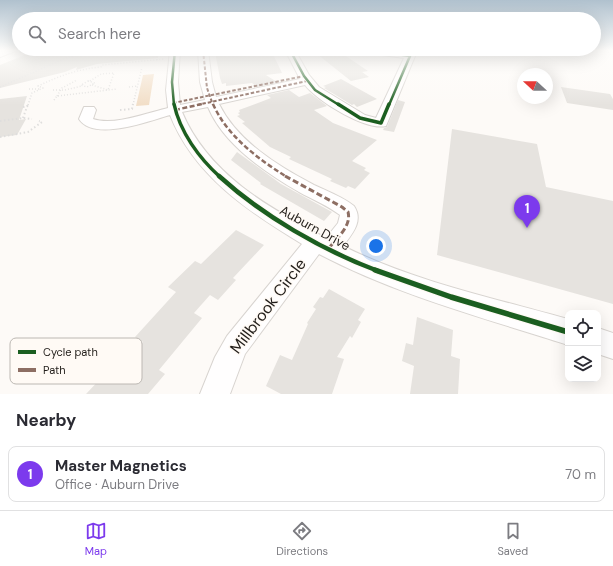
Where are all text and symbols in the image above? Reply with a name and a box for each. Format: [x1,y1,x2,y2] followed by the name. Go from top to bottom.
[12,12,601,56] search box
[26,23,48,45] icon: search
[58,24,141,44] text: Search here
[517,68,553,104] north arrow
[514,195,540,228] pin: 1
[277,202,353,254] street label: Auburn Drive
[366,236,386,256] your location
[225,254,311,358] street label: Millbrook Circle
[565,310,601,382] map controls
[565,310,601,346] button: locate
[10,338,142,384] legend
[43,345,98,359] text: Cycle path
[565,346,601,382] button: layers
[43,363,66,377] text: Path
[16,409,76,431] text: Nearby
[55,456,187,476] text: Master Magnetics
[28,466,32,483] text: 1
[565,466,596,483] text: 70 m
[55,476,179,493] text: Office · Auburn Drive
[85,520,107,558] tab: Map
[276,520,328,558] tab: Directions
[497,520,528,558] tab: Saved

